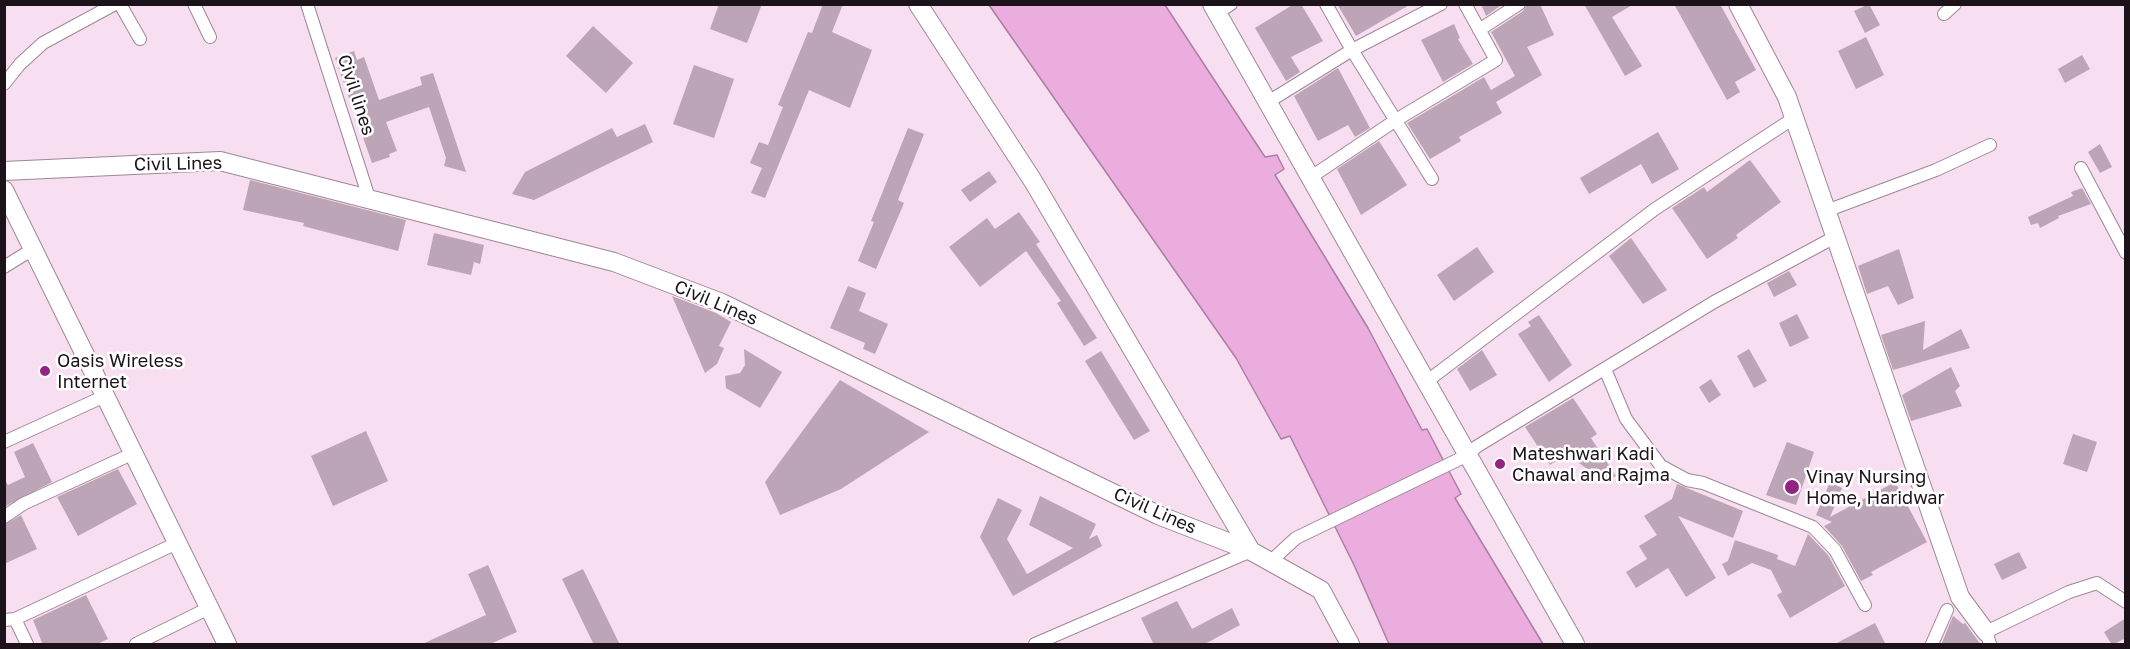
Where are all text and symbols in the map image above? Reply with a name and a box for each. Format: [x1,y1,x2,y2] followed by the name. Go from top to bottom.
[333,52,379,138] street label: Civil lines
[134,152,222,176] street label: Civil Lines
[671,276,761,330] street label: Civil Lines
[57,350,183,392] place label: Oasis Wireless Internet
[38,364,52,378] marker: Oasis Wireless Internet
[1512,443,1670,486] place label: Mateshwari Kadi Chawal and Rajma
[1493,457,1507,471] marker: Mateshwari Kadi Chawal and Rajma
[1806,466,1945,508] place label: Vinay Nursing Home, Haridwar
[1783,478,1801,496] marker: Vinay Nursing Home, Haridwar
[1110,483,1200,539] street label: Civil Lines

